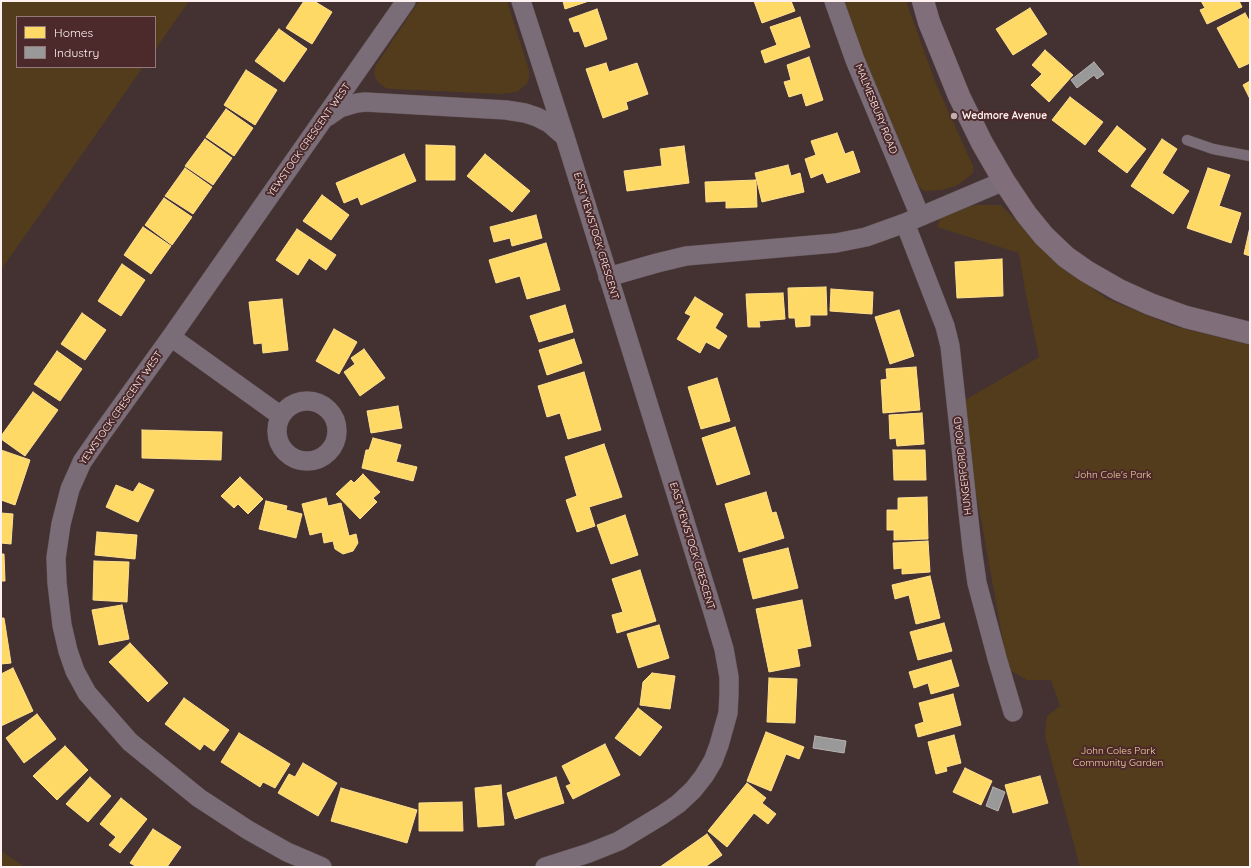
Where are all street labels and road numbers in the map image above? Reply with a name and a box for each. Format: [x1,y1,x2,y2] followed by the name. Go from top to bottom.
[852,62,900,156] street label: MALMESBURY ROAD
[265,81,353,199] street label: YEWSTOCK CRESCENT WEST
[571,171,621,301] street label: EAST YEWSTOCK CRESCENT
[77,349,165,467] street label: YEWSTOCK CRESCENT WEST
[952,416,974,516] street label: HUNGERFORD ROAD
[667,481,717,611] street label: EAST YEWSTOCK CRESCENT

